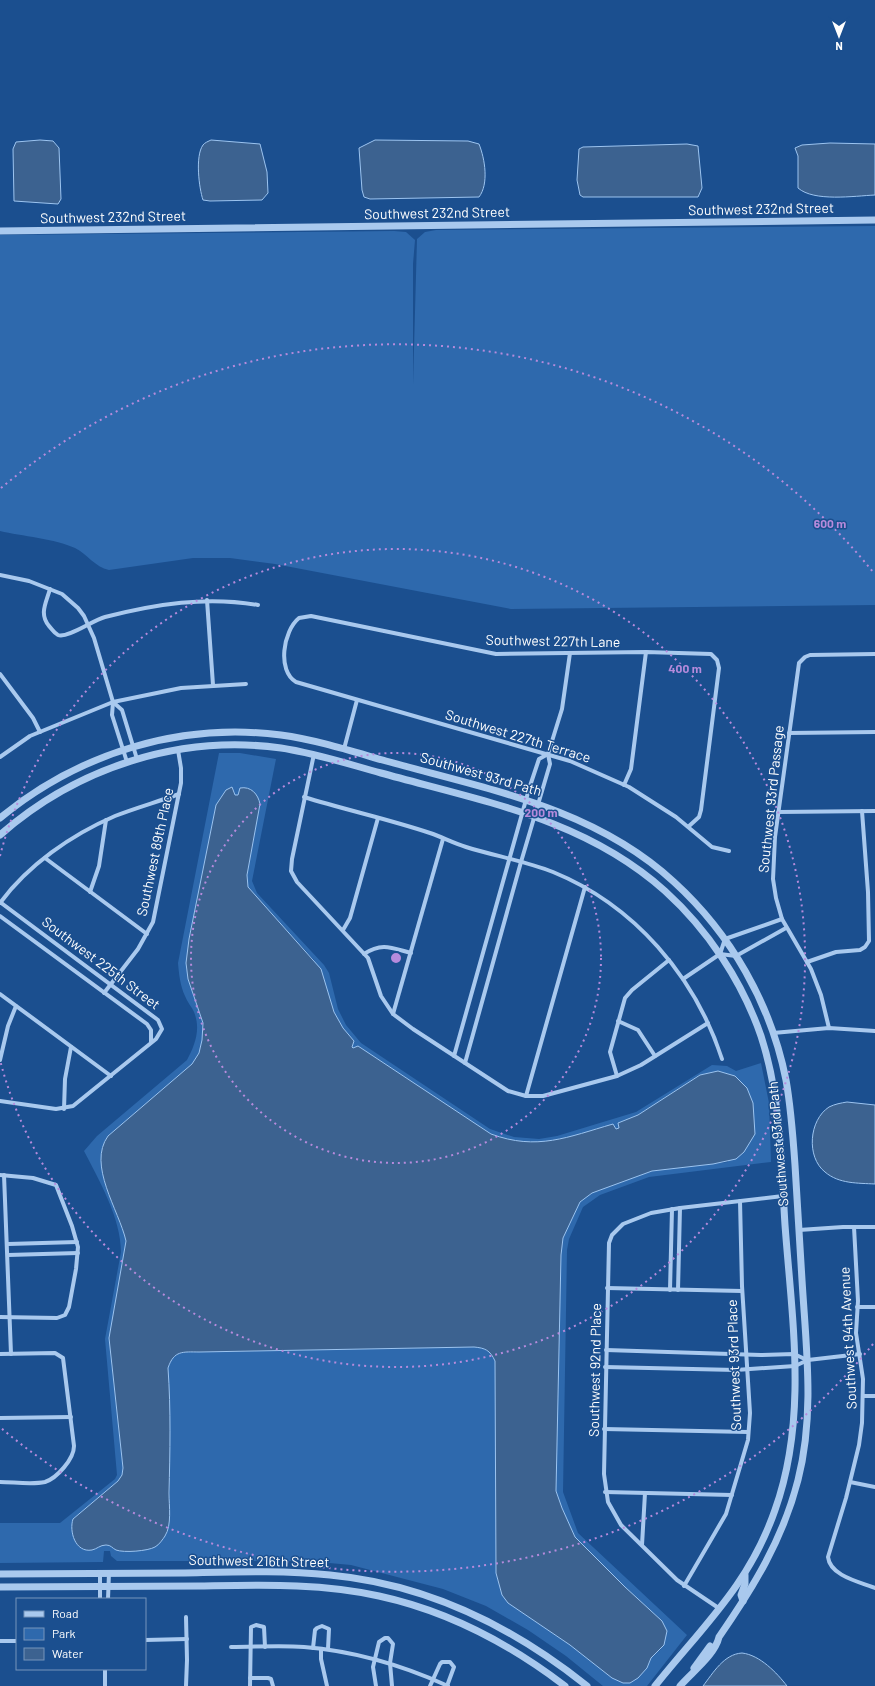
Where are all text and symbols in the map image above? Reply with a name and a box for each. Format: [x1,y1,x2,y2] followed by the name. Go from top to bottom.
[819,16,859,56] north arrow
[835,40,843,53] text: N
[688,199,834,218] street label: Southwest 232nd Street
[364,203,510,222] street label: Southwest 232nd Street
[40,207,186,226] street label: Southwest 232nd Street
[814,516,846,530] text: 600 m
[486,631,621,650] street label: Southwest 227th Lane
[668,661,702,675] text: 400 m
[443,705,593,766] street label: Southwest 227th Terrace
[754,724,787,874] street label: Southwest 93rd Passage
[418,748,544,799] street label: Southwest 93rd Path
[133,786,176,918] street label: Southwest 89th Place
[525,805,557,819] text: 200 m
[39,913,164,1013] street label: Southwest 225th Street
[389,951,403,965] centre of rings
[764,1081,791,1207] street label: Southwest 93rd Path
[835,1266,860,1410] street label: Southwest 94th Avenue
[723,1299,744,1431] street label: Southwest 93rd Place
[585,1303,604,1437] street label: Southwest 92nd Place
[189,1551,330,1570] street label: Southwest 216th Street
[16,1598,146,1670] legend
[52,1606,79,1620] text: Road
[52,1626,76,1640] text: Park
[52,1646,84,1660] text: Water

